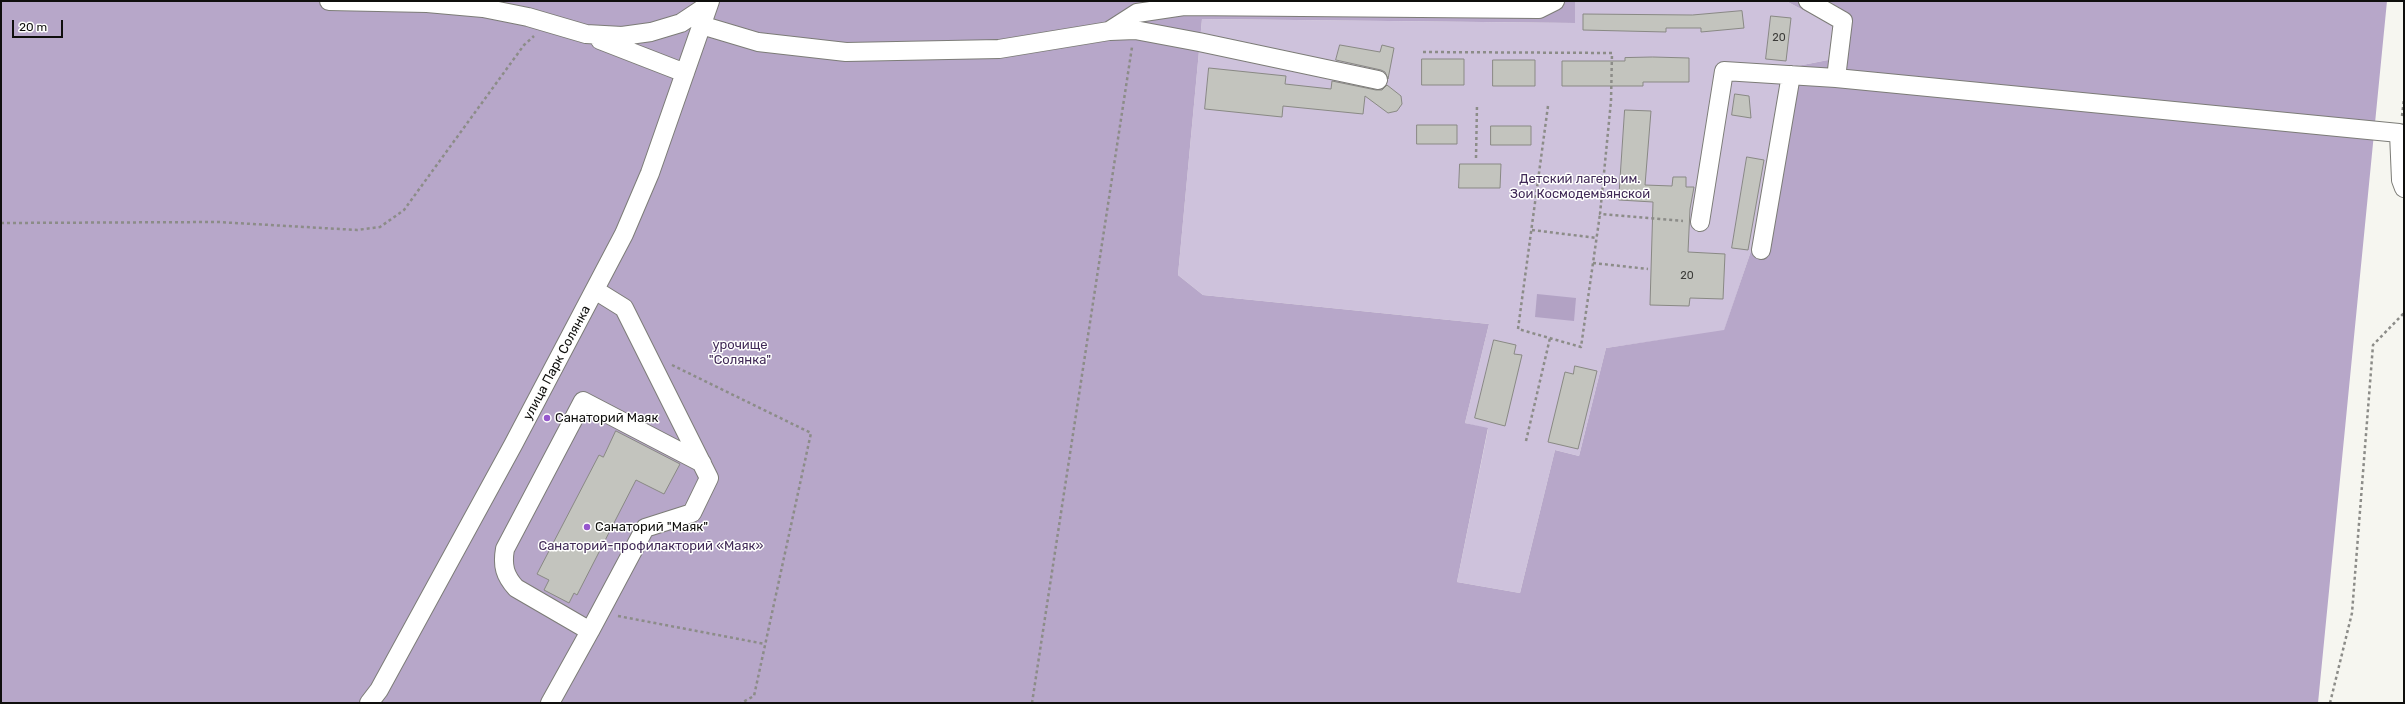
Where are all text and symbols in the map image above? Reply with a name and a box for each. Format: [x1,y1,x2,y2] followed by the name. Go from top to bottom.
[14,12,65,38] scale bar
[19,20,47,34] text: 20 m
[1772,31,1786,45] house number: 20
[1510,171,1650,202] park label: Детский лагерь им. Зои Космодемьянской
[1680,269,1694,283] house number: 20
[520,303,594,423] street label: улица Парк Солянка
[709,337,771,368] park label: урочище "Солянка"
[555,410,658,426] place label: Санаторий Маяк
[542,413,552,423] marker: Санаторий Маяк
[595,519,708,535] place label: Санаторий "Маяк"
[582,522,592,532] marker: Санаторий "Маяк"
[539,538,763,554] park label: Санаторий-профилакторий «Маяк»

